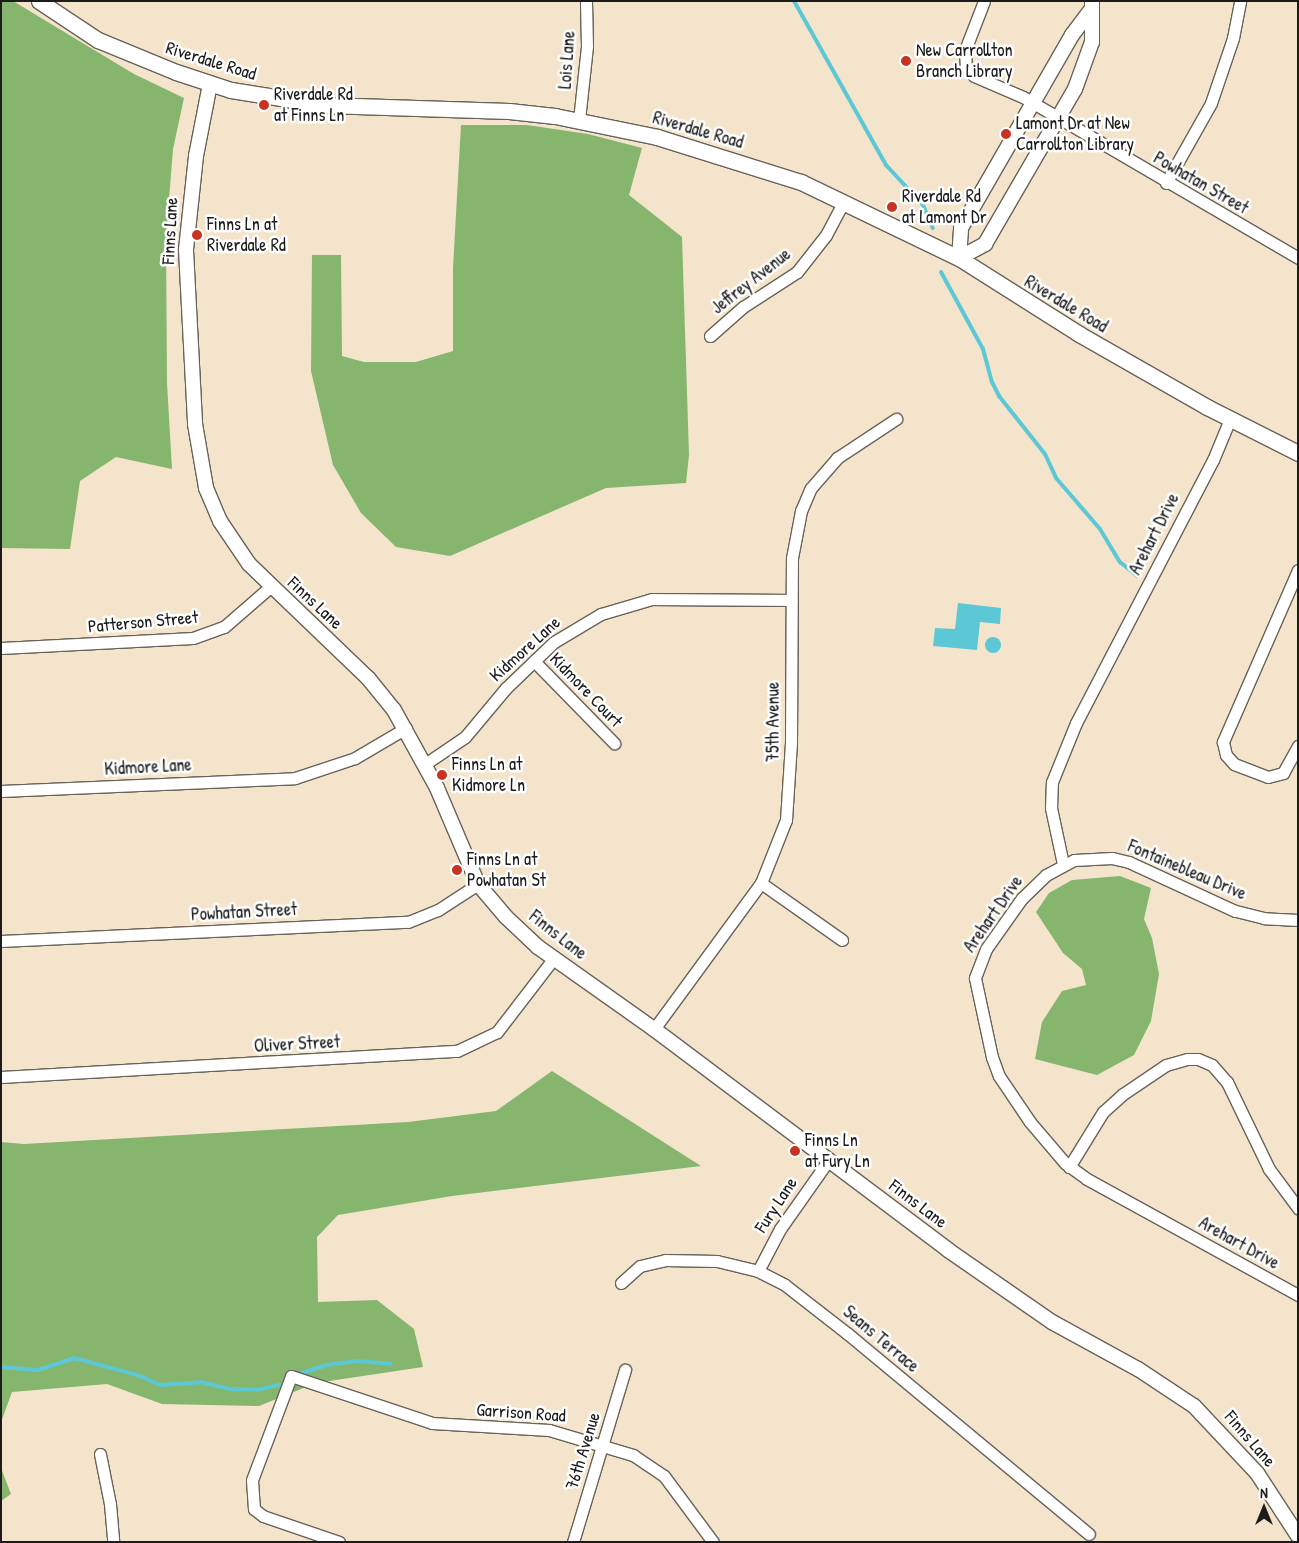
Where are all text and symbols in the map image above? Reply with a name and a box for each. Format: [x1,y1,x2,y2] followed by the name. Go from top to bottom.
[554,30,580,90] street label: Lois Lane
[163,37,259,85] street label: Riverdale Road
[916,40,1013,82] place label: New Carrollton Branch Library
[900,55,912,67] marker: New Carrollton Branch Library
[274,84,353,126] place label: Riverdale Rd at Finns Ln
[258,99,270,111] marker: Riverdale Rd at Finns Ln
[650,107,746,153] street label: Riverdale Road
[1016,113,1134,156] place label: Lamont Dr at New Carrollton Library
[1000,128,1012,140] marker: Lamont Dr at New Carrollton Library
[1150,147,1252,219] street label: Powhatan Street
[902,186,987,228] place label: Riverdale Rd at Lamont Dr
[157,197,183,265] street label: Finns Lane
[886,201,898,213] marker: Riverdale Rd at Lamont Dr
[207,214,286,256] place label: Finns Ln at Riverdale Rd
[191,229,203,241] marker: Finns Ln at Riverdale Rd
[707,243,795,319] street label: Jeffrey Avenue
[1021,271,1111,337] street label: Riverdale Road
[1124,490,1184,578] street label: Arehart Drive
[283,572,347,634] street label: Finns Lane
[87,606,199,638] street label: Patterson Street
[485,612,565,686] street label: Kidmore Lane
[545,648,627,732] street label: Kidmore Court
[762,682,784,762] street label: 75th Avenue
[104,754,192,780] street label: Kidmore Lane
[452,754,525,796] place label: Finns Ln at Kidmore Ln
[436,769,448,781] marker: Finns Ln at Kidmore Ln
[1125,835,1249,905] street label: Fontainebleau Drive
[467,849,546,892] place label: Finns Ln at Powhatan St
[451,864,463,876] marker: Finns Ln at Powhatan St
[959,872,1027,956] street label: Arehart Drive
[190,898,298,926] street label: Powhatan Street
[525,906,591,964] street label: Finns Lane
[253,1031,341,1057] street label: Oliver Street
[805,1130,870,1172] place label: Finns Ln at Fury Ln
[789,1145,801,1157] marker: Finns Ln at Fury Ln
[750,1173,802,1237] street label: Fury Lane
[885,1175,951,1233] street label: Finns Lane
[1195,1212,1283,1274] street label: Arehart Drive
[839,1301,923,1377] street label: Seans Terrace
[476,1399,566,1427] street label: Garrison Road
[1220,1407,1280,1471] street label: Finns Lane
[561,1410,605,1492] street label: 76th Avenue
[1239,1483,1289,1533] north arrow
[1260,1483,1268,1502] text: N

